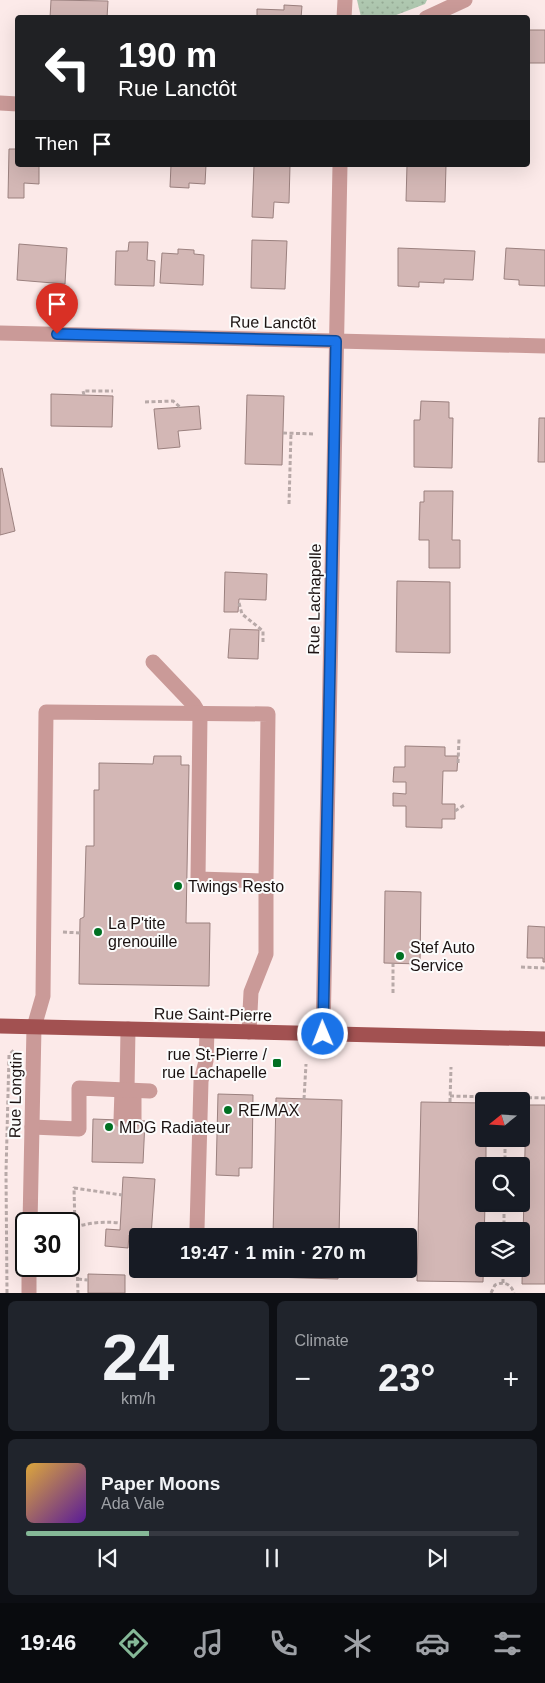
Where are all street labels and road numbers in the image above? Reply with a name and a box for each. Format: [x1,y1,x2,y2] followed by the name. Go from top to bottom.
[230,313,317,332] street label: Rue Lanctôt
[305,543,324,655] street label: Rue Lachapelle
[154,1005,272,1024] street label: Rue Saint-Pierre
[6,1052,25,1138] street label: Rue Longtin

